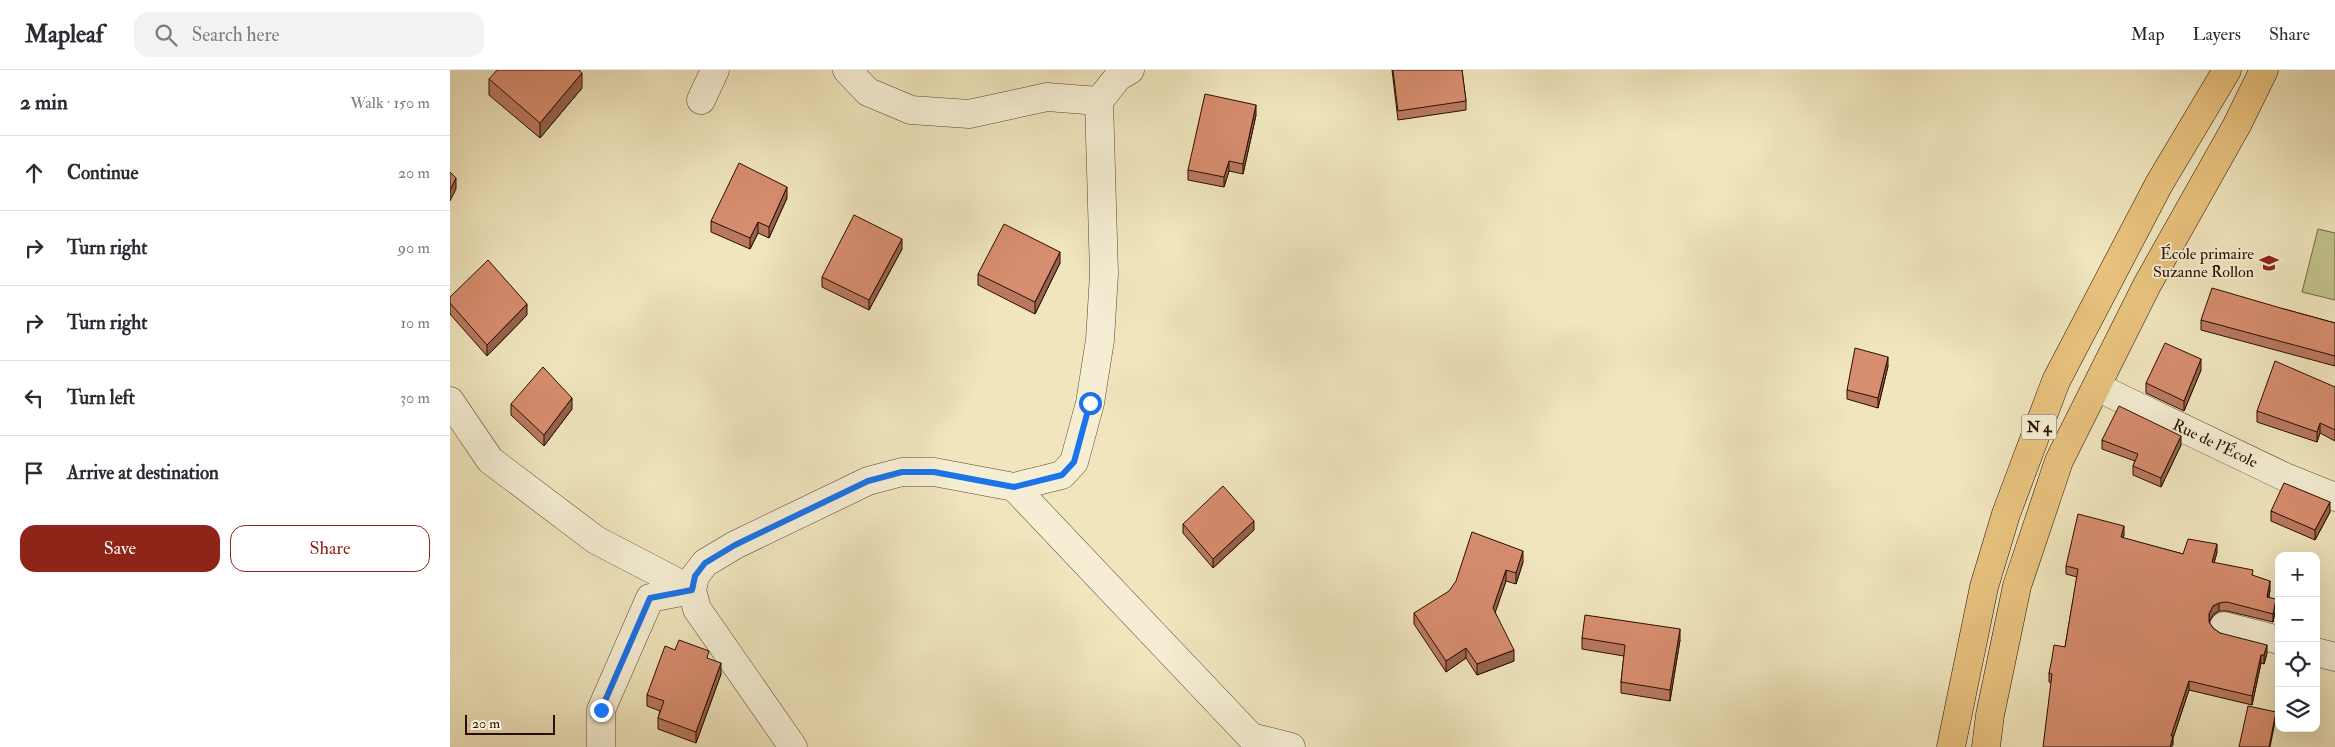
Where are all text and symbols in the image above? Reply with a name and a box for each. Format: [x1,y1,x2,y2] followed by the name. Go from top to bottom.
[134,12,484,57] search box
[25,19,104,50] text: Mapleaf
[152,21,180,49] icon: search
[192,23,279,47] text: Search here
[2131,23,2165,46] text: Map
[2193,23,2241,46] text: Layers
[2269,23,2310,46] text: Share
[20,89,68,116] text: 2 min
[350,93,430,113] text: Walk · 150 m
[20,159,48,187] icon: ahead
[67,161,138,185] text: Continue
[398,163,430,183] text: 20 m
[20,234,48,262] icon: right
[67,236,147,260] text: Turn right
[398,238,430,258] text: 90 m
[2153,243,2254,282] place label: École primaire Suzanne Rollon
[2258,252,2280,274] school or university icon: École primaire Suzanne Rollon
[20,309,48,337] icon: right
[67,311,147,335] text: Turn right
[400,313,430,333] text: 10 m
[20,384,48,412] icon: left
[67,386,135,410] text: Turn left
[400,388,430,408] text: 30 m
[1079,392,1102,415] route start
[2022,414,2056,440] road number: N 4
[2169,415,2261,473] street label: Rue de l'École
[20,459,48,487] icon: arrive
[67,461,219,485] text: Arrive at destination
[20,525,220,572] button: Save
[230,525,430,572] button: Share
[2275,552,2320,732] map controls
[2275,552,2320,597] button: +
[2275,597,2320,642] button: −
[2275,642,2320,687] button: locate
[2275,687,2320,732] button: layers
[590,699,613,722] route end
[465,712,555,735] scale bar
[472,715,500,732] text: 20 m

